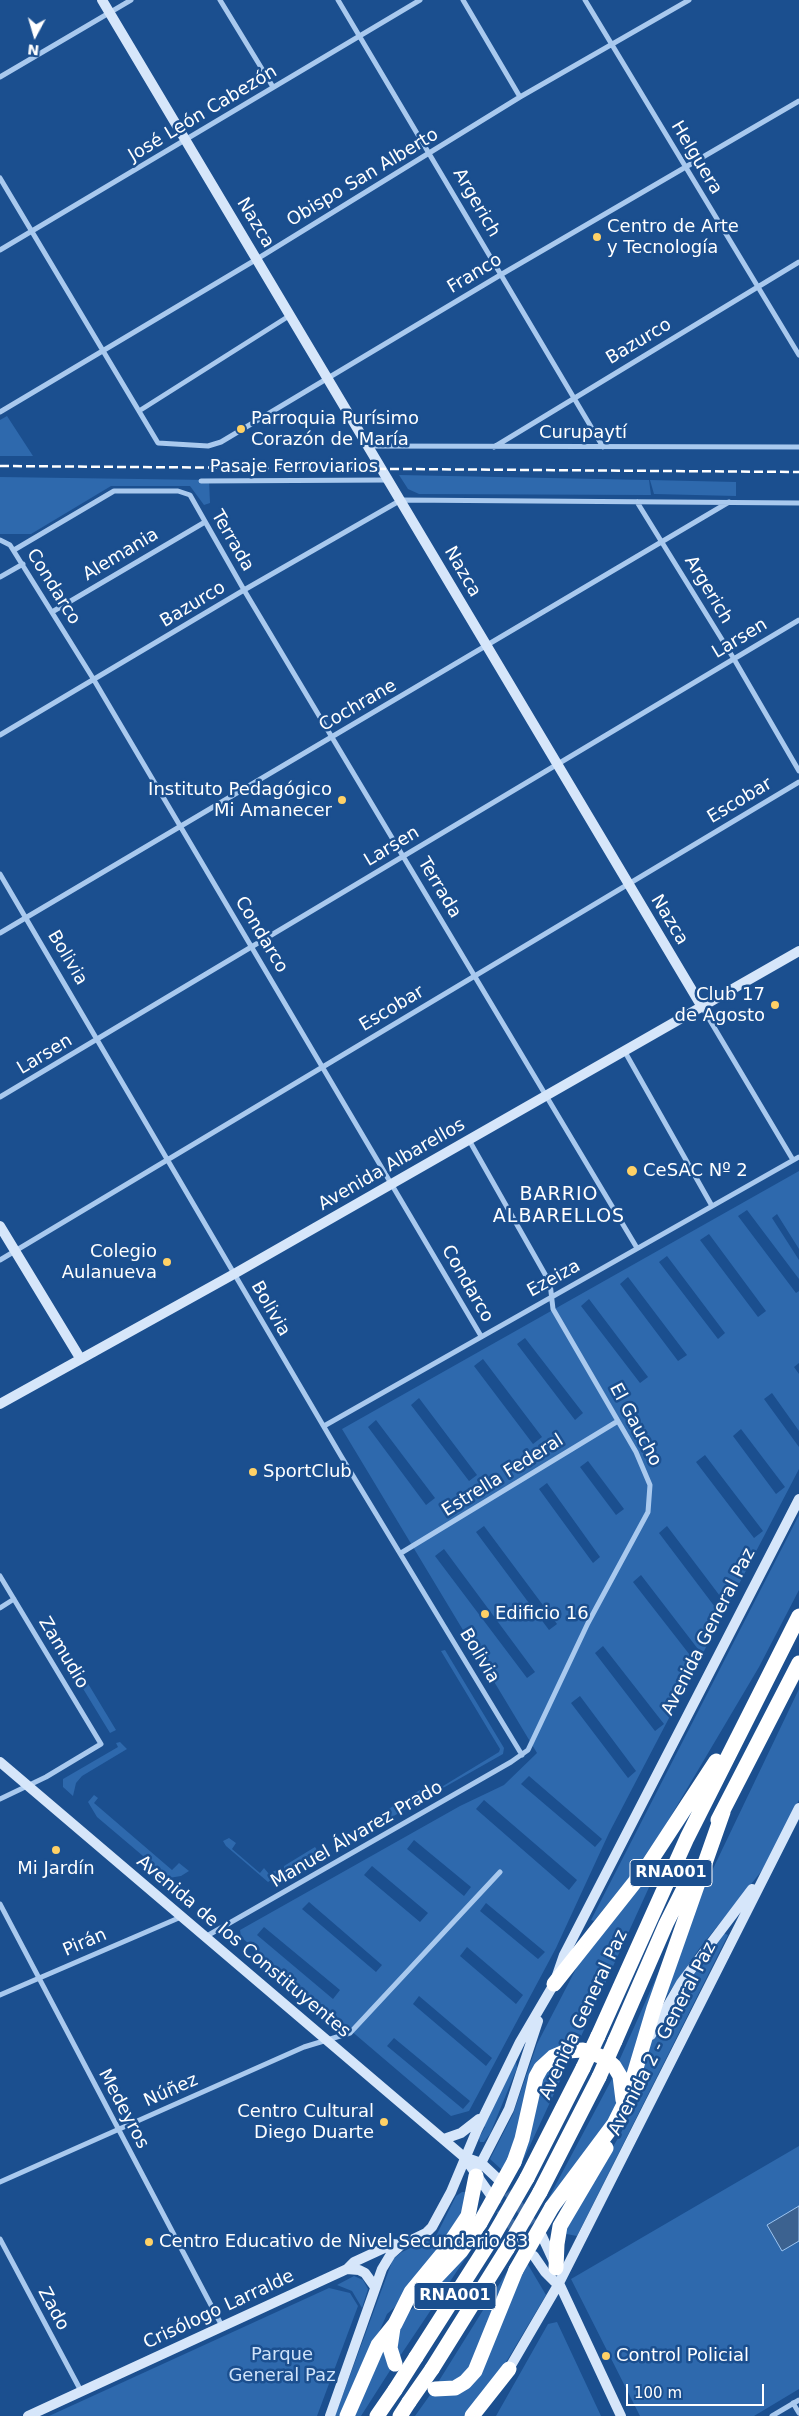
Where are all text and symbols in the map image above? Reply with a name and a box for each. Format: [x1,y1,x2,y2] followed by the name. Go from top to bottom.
[10,10,60,60] north arrow
[27,41,40,58] text: N
[125,61,281,167] street label: José León Cabezón
[666,117,726,199] street label: Helguera
[283,124,443,232] street label: Obispo San Alberto
[448,165,504,241] street label: Argerich
[232,194,278,252] street label: Nazca
[607,216,739,258] place label: Centro de Arte y Tecnología
[591,231,603,243] marker: Centro de Arte y Tecnología
[444,249,506,299] street label: Franco
[603,314,675,370] street label: Bazurco
[251,408,419,450] place label: Parroquia Purísimo Corazón de María
[539,422,627,444] street label: Curupaytí
[235,423,247,435] marker: Parroquia Purísimo Corazón de María
[210,456,378,478] street label: Pasaje Ferroviarios
[206,507,258,575] street label: Terrada
[79,524,163,586] street label: Alemania
[439,543,485,601] street label: Nazca
[21,545,85,629] street label: Condarco
[679,552,737,628] street label: Argerich
[157,577,229,633] street label: Bazurco
[709,614,771,664] street label: Larsen
[315,675,401,737] street label: Cochrane
[704,773,776,829] street label: Escobar
[148,779,332,822] place label: Instituto Pedagógico Mi Amanecer
[336,794,348,806] marker: Instituto Pedagógico Mi Amanecer
[361,822,423,872] street label: Larsen
[412,854,466,922] street label: Terrada
[646,891,692,949] street label: Nazca
[230,893,292,977] street label: Condarco
[42,927,92,989] street label: Bolivia
[356,981,428,1037] street label: Escobar
[675,984,765,1026] place label: Club 17 de Agosto
[769,999,781,1011] marker: Club 17 de Agosto
[14,1030,76,1080] street label: Larsen
[315,1114,469,1216] street label: Avenida Albarellos
[643,1160,748,1182] place label: CeSAC Nº 2
[625,1164,639,1178] marker: CeSAC Nº 2
[492,1184,626,1228] district label: BARRIO ALBARELLOS
[62,1241,157,1284] place label: Colegio Aulanueva
[436,1242,498,1326] street label: Condarco
[161,1256,173,1268] marker: Colegio Aulanueva
[524,1256,584,1302] street label: Ezeiza
[246,1278,294,1340] street label: Bolivia
[604,1380,666,1470] street label: El Gaucho
[438,1430,568,1522] street label: Estrella Federal
[263,1461,352,1483] place label: SportClub
[247,1466,259,1478] marker: SportClub
[657,1545,761,1719] street label: Avenida General Paz
[495,1603,589,1625] place label: Edificio 16
[479,1608,491,1620] marker: Edificio 16
[33,1613,93,1693] street label: Zamudio
[454,1625,504,1687] street label: Bolivia
[267,1777,447,1893] street label: Manuel Álvarez Prado
[50,1844,62,1856] marker: Mi Jardín
[132,1851,354,2043] street label: Avenida de los Constituyentes
[17,1858,95,1880] place label: Mi Jardín
[630,1860,712,1886] road number: RNA001
[60,1924,110,1962] street label: Pirán
[535,1927,633,2103] street label: Avenida General Paz
[605,1939,721,2139] street label: Avenida 2 - General Paz
[93,2065,153,2153] street label: Medeyros
[141,2070,201,2112] street label: Núñez
[237,2101,374,2144] place label: Centro Cultural Diego Duarte
[378,2116,390,2128] marker: Centro Cultural Diego Duarte
[159,2231,528,2253] place label: Centro Educativo de Nivel Secundario 83
[143,2236,155,2248] marker: Centro Educativo de Nivel Secundario 83
[140,2266,298,2354] street label: Crisólogo Larralde
[414,2282,496,2310] road number: RNA001
[33,2284,73,2334] street label: Zado
[228,2344,336,2386] park label: Parque General Paz
[616,2345,749,2367] place label: Control Policial
[600,2350,612,2362] marker: Control Policial
[629,2374,766,2406] scale bar
[634,2384,682,2402] text: 100 m

